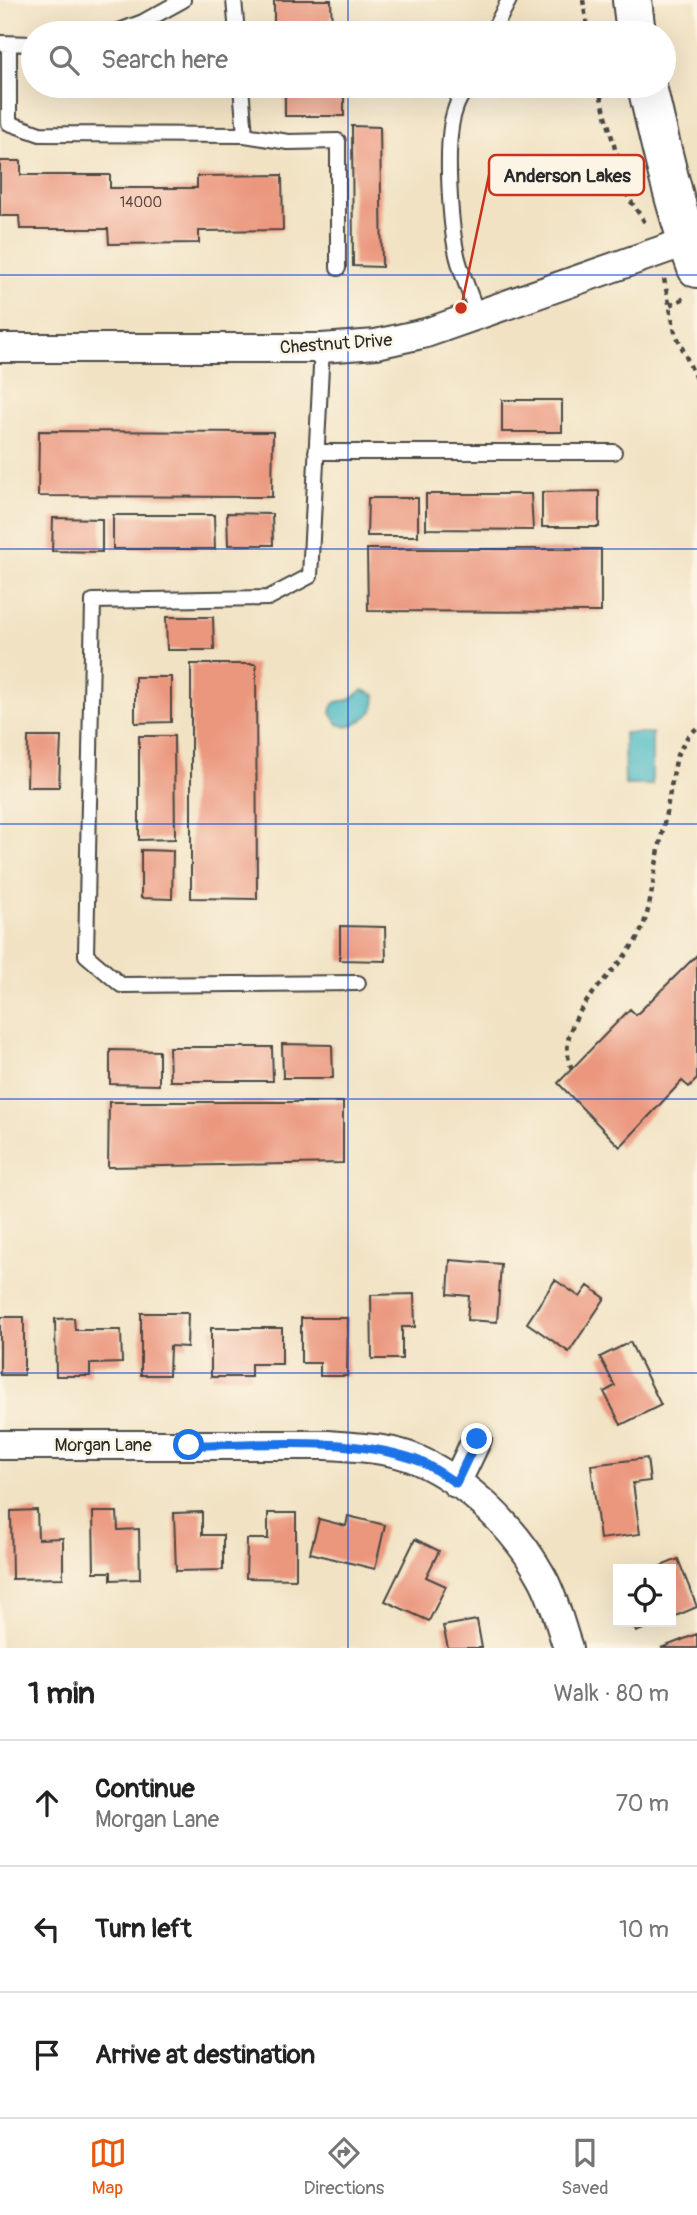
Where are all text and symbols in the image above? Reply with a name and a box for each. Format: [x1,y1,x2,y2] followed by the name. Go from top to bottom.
[21,21,676,98] search box
[45,41,83,79] icon: search
[101,44,228,76] text: Search here
[489,155,644,195] callout: Anderson Lakes
[503,164,631,188] text: Anderson Lakes
[120,194,162,211] house number: 14000
[279,329,393,359] street label: Chestnut Drive
[461,1423,492,1454] route end
[173,1429,204,1460] route start
[54,1434,152,1457] street label: Morgan Lane
[613,1564,676,1627] map controls
[613,1564,676,1627] button: locate
[28,1675,95,1712] text: 1 min
[553,1679,669,1708] text: Walk · 80 m
[95,1773,195,1805] text: Continue
[28,1784,66,1822] icon: ahead
[616,1789,669,1818] text: 70 m
[95,1805,219,1834] text: Morgan Lane
[28,1910,66,1948] icon: left
[95,1913,191,1945] text: Turn left
[619,1915,669,1944] text: 10 m
[28,2036,66,2074] icon: arrive
[95,2039,315,2071] text: Arrive at destination
[89,2134,127,2200] tab: Map
[304,2134,384,2200] tab: Directions
[561,2134,608,2200] tab: Saved

